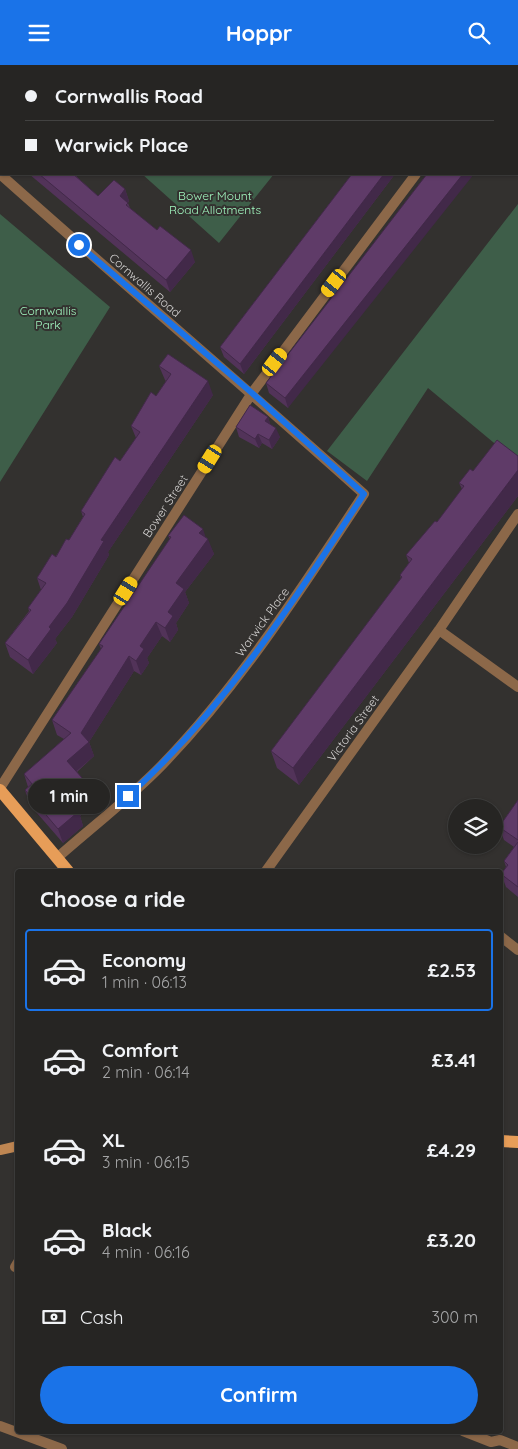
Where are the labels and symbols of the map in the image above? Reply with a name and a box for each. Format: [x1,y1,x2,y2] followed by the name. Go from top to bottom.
[169,188,261,217] park label: Bower Mount Road Allotments
[68,234,90,256] route start
[106,250,184,320] street label: Cornwallis Road
[318,267,349,299] car
[20,303,77,332] park label: Cornwallis Park
[259,346,290,378] car
[195,442,224,476] car
[139,472,191,540] street label: Bower Street
[111,574,140,608] car
[232,584,292,659] street label: Warwick Place
[324,692,382,764] street label: Victoria Street
[28,779,110,813] callout: 1 min
[117,785,139,807] route end

